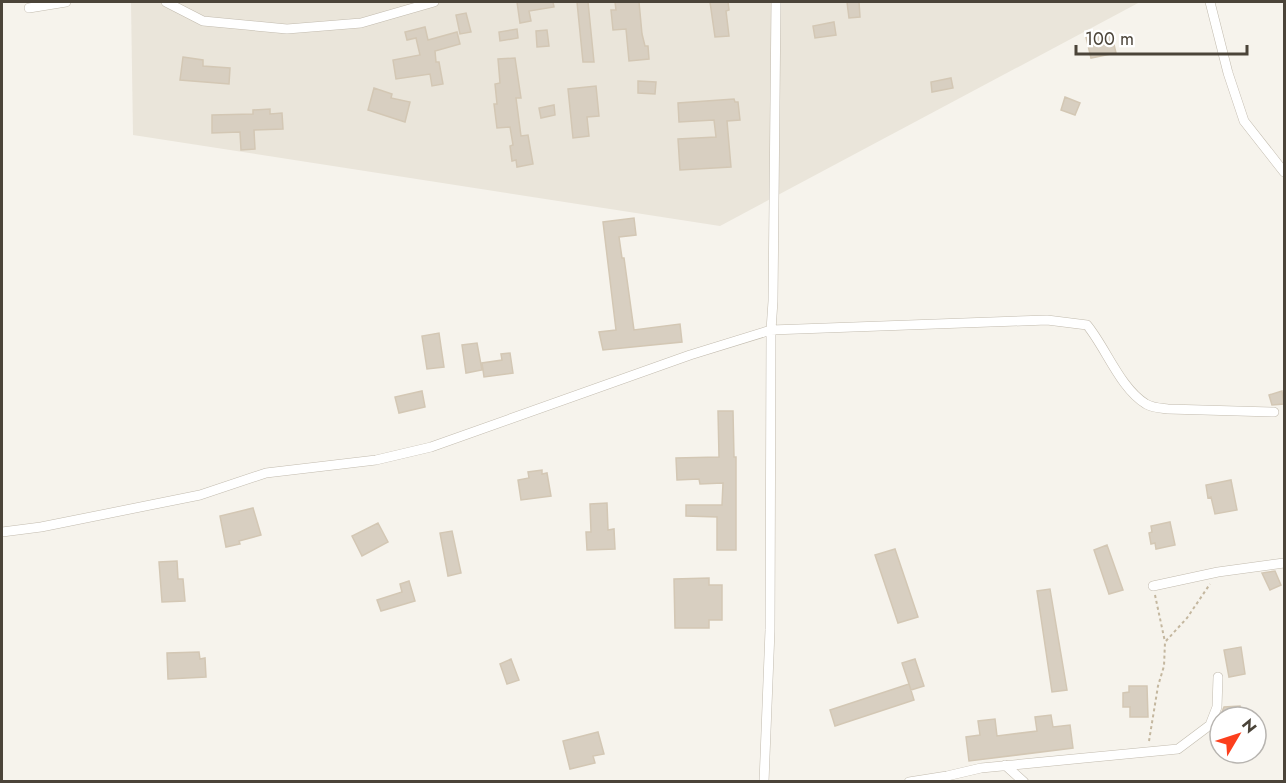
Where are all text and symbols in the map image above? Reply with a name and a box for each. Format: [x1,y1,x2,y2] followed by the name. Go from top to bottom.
[1076,18,1247,56] scale bar
[1085,26,1134,52] text: 100 m
[1208,705,1268,765] north arrow
[1236,714,1262,738] text: N

